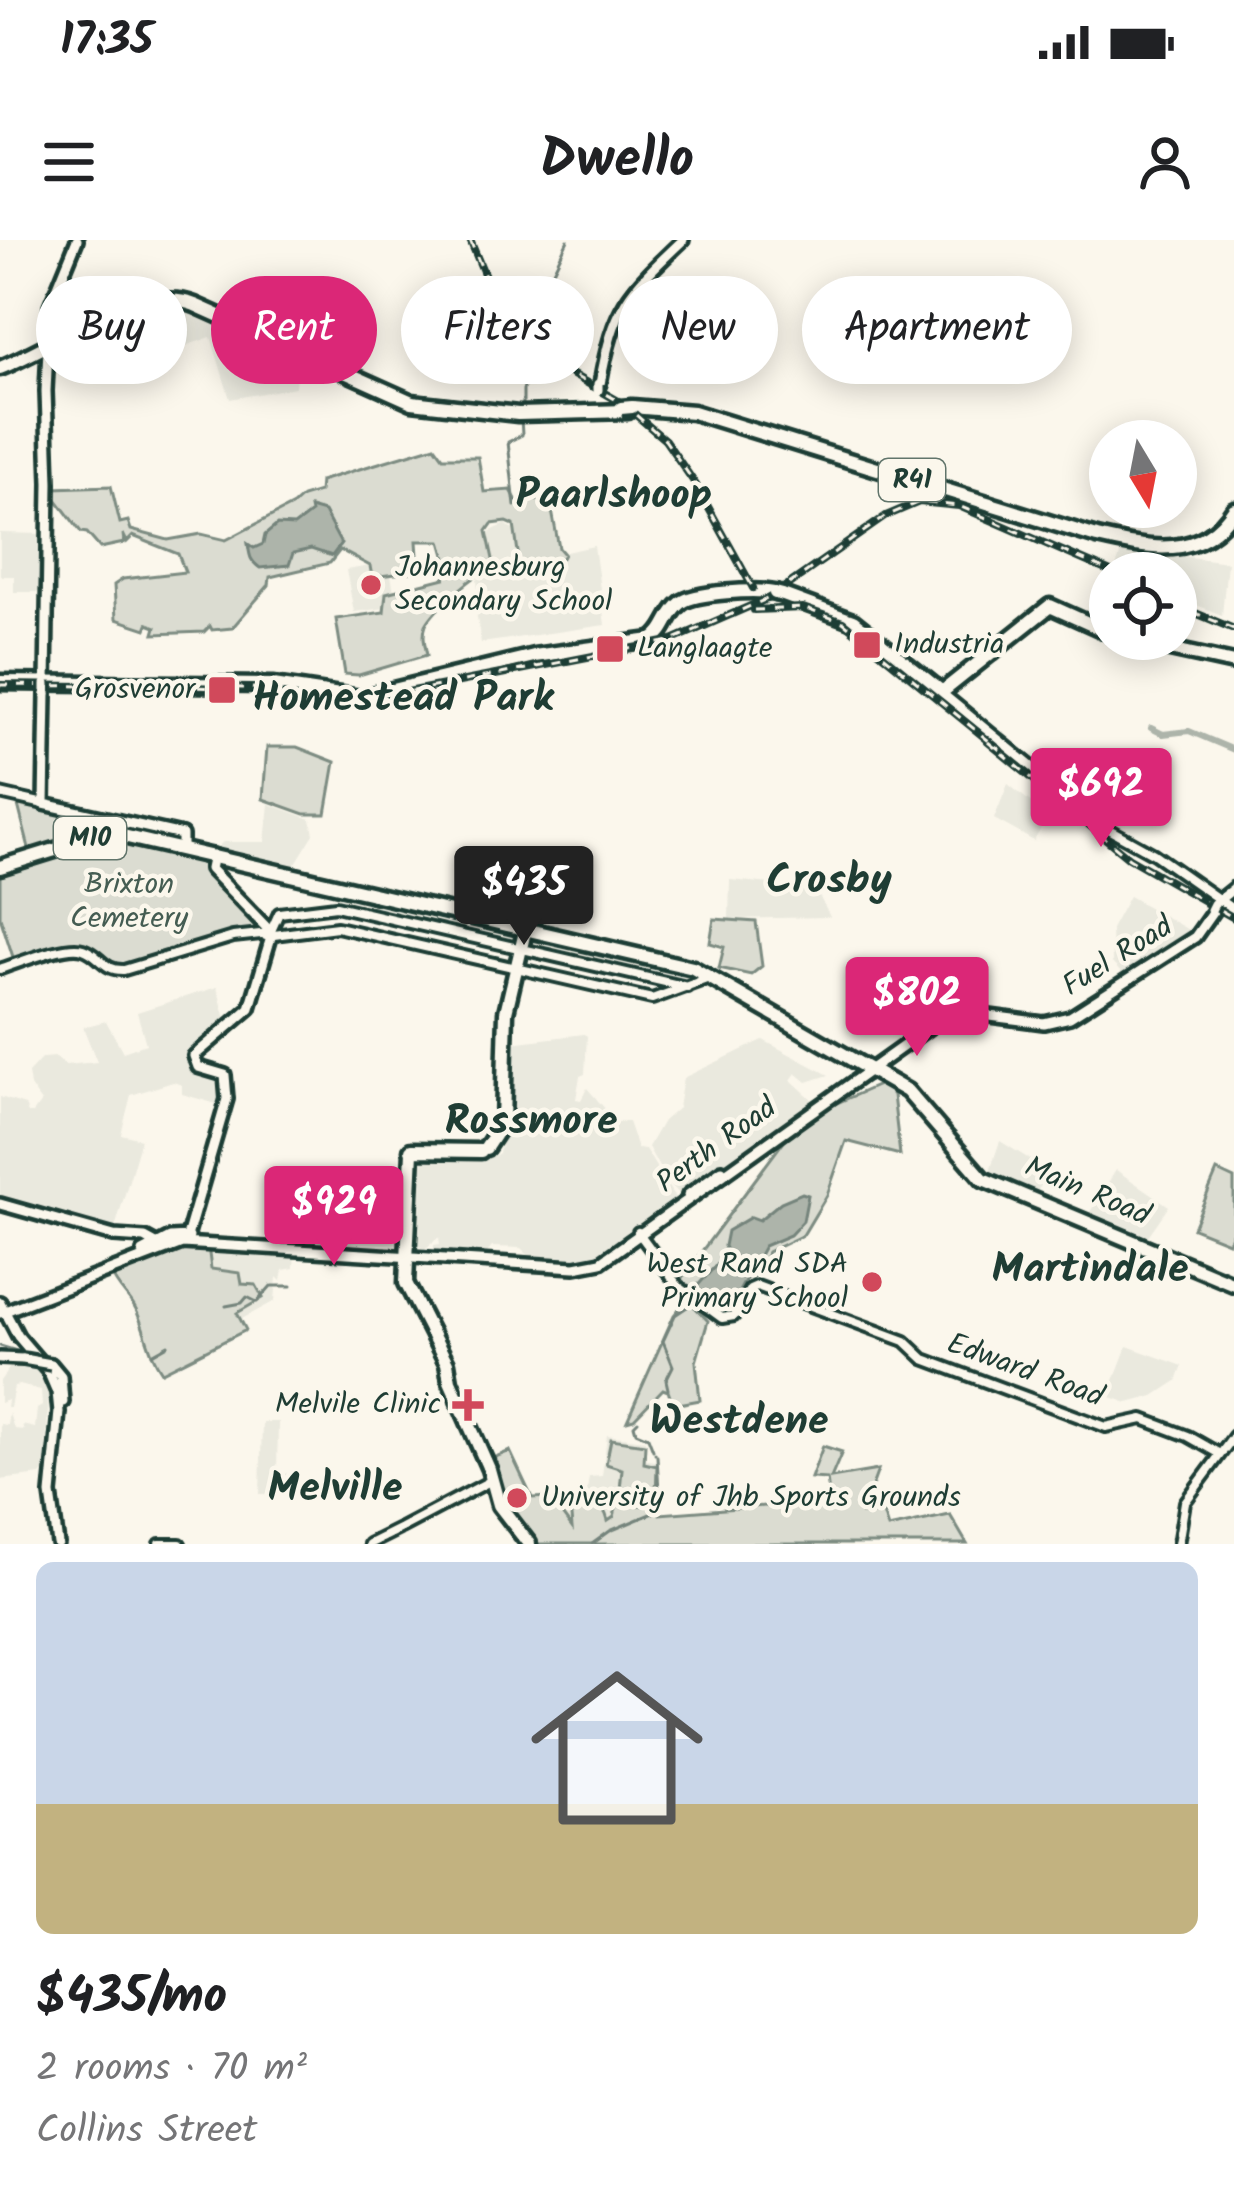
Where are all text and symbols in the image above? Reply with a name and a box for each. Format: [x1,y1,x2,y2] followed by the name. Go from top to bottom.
[60,6,153,78] text: 17:35
[540,119,694,205] text: Dwello
[36,129,102,195] icon: menu
[1132,129,1198,195] icon: person
[36,276,187,384] chip: Buy
[211,276,377,384] chip: Rent
[401,276,594,384] chip: Filters
[618,276,778,384] chip: New
[802,276,1072,384] chip: Apartment
[1089,420,1197,528] north arrow
[1089,420,1197,660] map controls
[879,459,945,501] road number: R41
[516,463,712,530] district label: Paarlshoop
[395,544,612,626] place label: Johannesburg Secondary School
[1089,552,1197,660] button: locate
[358,572,384,598] marker: Johannesburg Secondary School
[894,621,1004,669] place label: Industria
[637,625,773,673] place label: Langlaagte
[851,629,883,661] marker: Industria
[594,633,626,665] marker: Langlaagte
[75,666,197,714] place label: Grosvenor
[252,666,555,733] district label: Homestead Park
[206,674,238,706] marker: Grosvenor
[1030,748,1172,850] pin: $692
[1058,756,1144,818] text: $692
[54,817,126,859] road number: M10
[453,846,595,948] pin: $435
[766,848,892,915] district label: Crosby
[481,854,567,916] text: $435
[70,861,189,943] park label: Brixton Cemetery
[1053,903,1184,1010] street label: Fuel Road
[846,957,988,1059] pin: $802
[873,965,961,1027] text: $802
[646,1085,788,1206] street label: Perth Road
[445,1089,617,1156] district label: Rossmore
[1016,1144,1159,1240] street label: Main Road
[263,1166,405,1268] pin: $929
[291,1174,377,1236] text: $929
[991,1237,1189,1304] district label: Martindale
[647,1241,848,1323] place label: West Rand SDA Primary School
[859,1269,885,1295] marker: West Rand SDA Primary School
[940,1320,1111,1422] street label: Edward Road
[275,1381,441,1429] place label: Melvile Clinic
[452,1389,484,1421] marker: Melvile Clinic
[650,1389,828,1456] district label: Westdene
[268,1456,402,1523] district label: Melville
[541,1474,961,1522] place label: University of Jhb Sports Grounds
[504,1485,530,1511] marker: University of Jhb Sports Grounds
[509,1640,725,1856] icon: home
[36,1958,227,2039] text: $435/mo
[36,2039,307,2101] text: 2 rooms · 70 m²
[36,2101,257,2163] text: Collins Street

